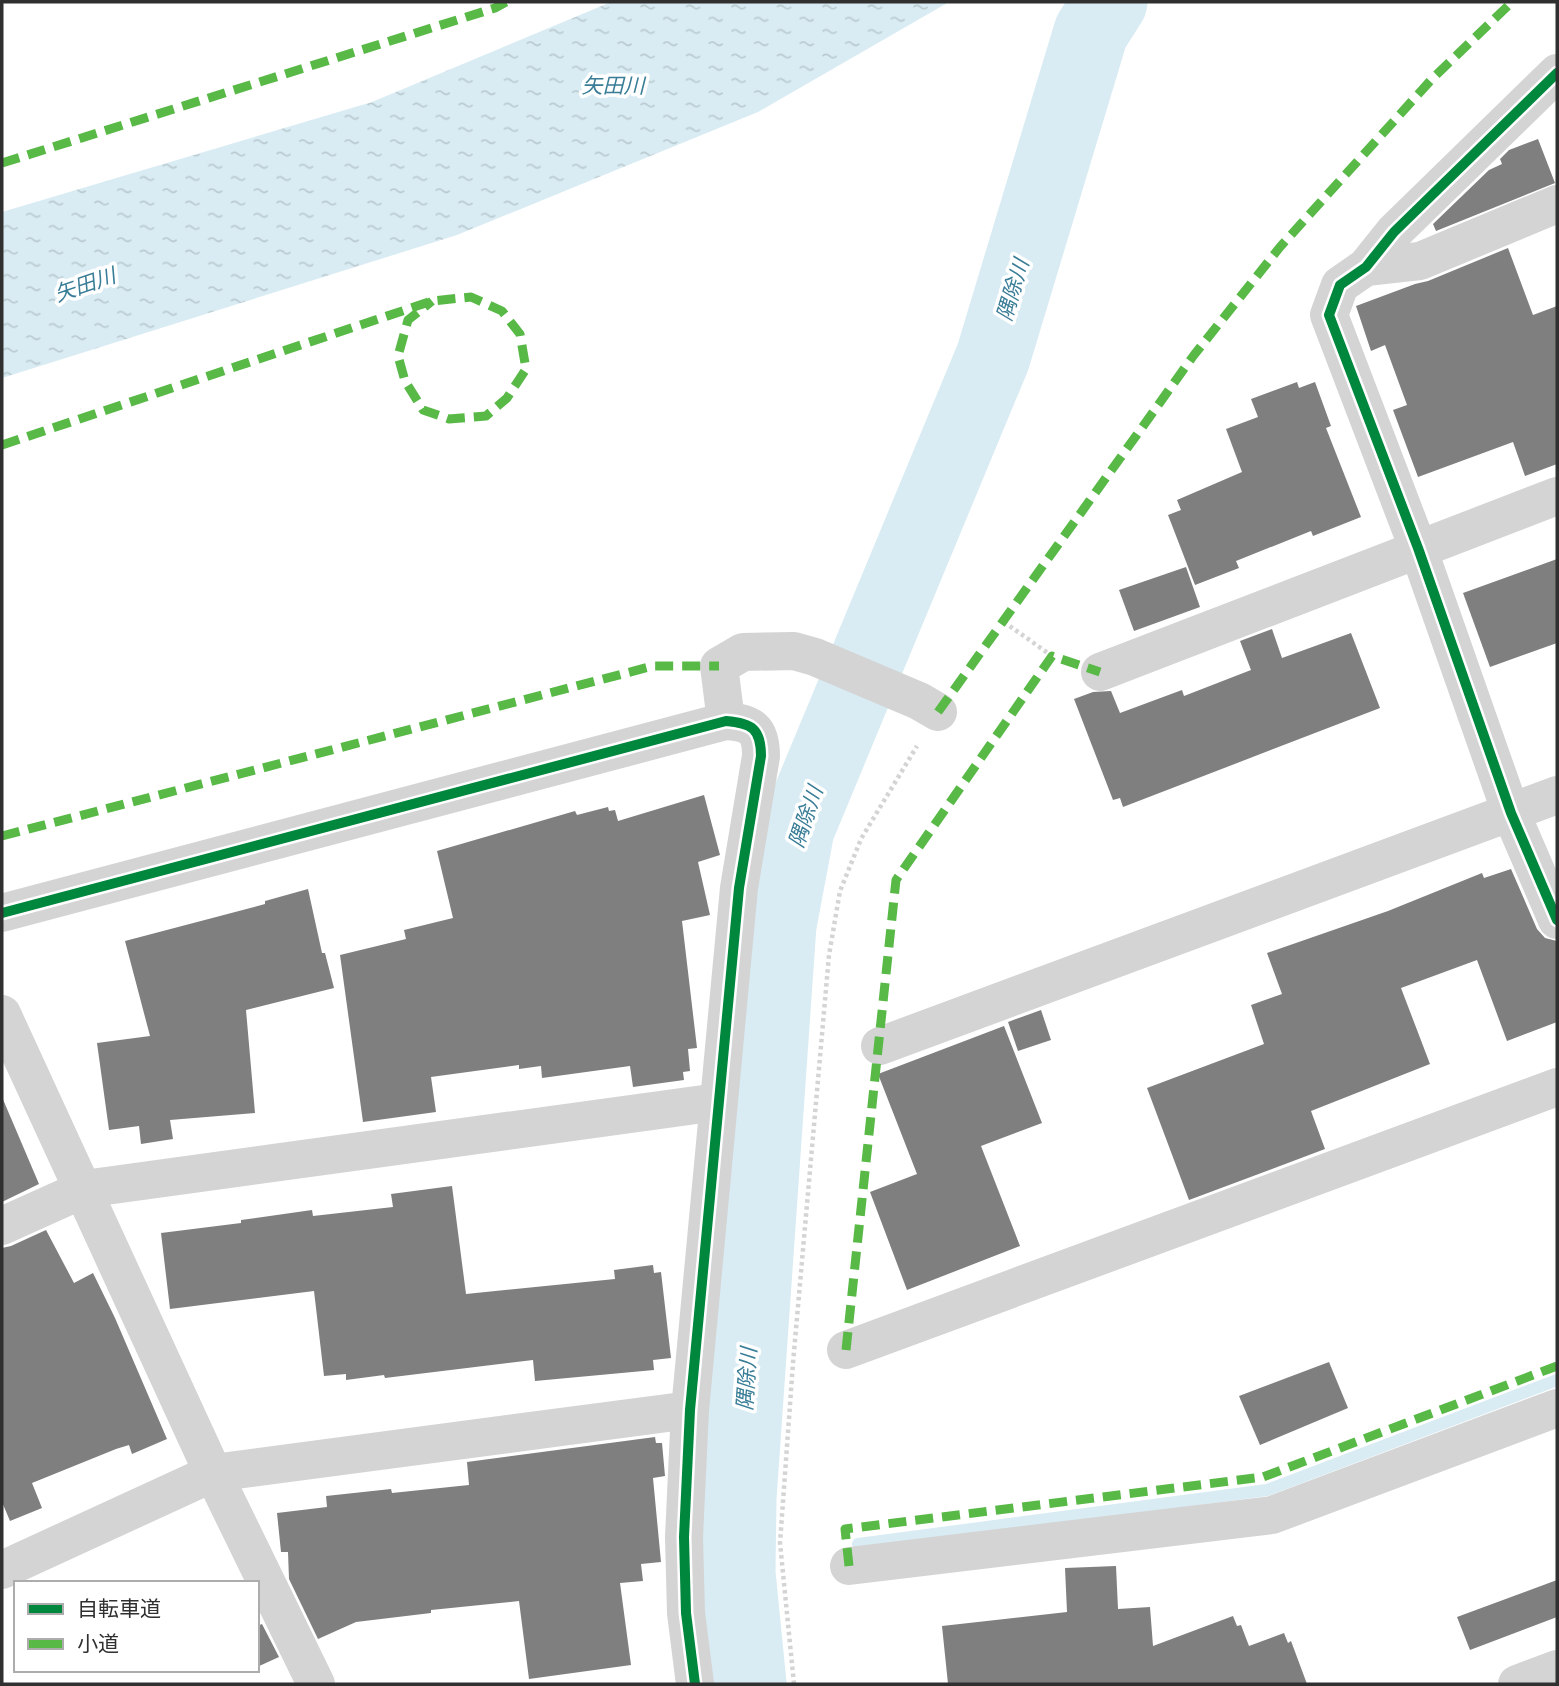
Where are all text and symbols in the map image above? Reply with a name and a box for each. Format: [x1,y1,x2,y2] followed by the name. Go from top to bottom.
[582,73,646,98] water label: 矢田川
[991,254,1034,324] water label: 隅除川
[51,262,121,307] water label: 矢田川
[783,781,828,851] water label: 隅除川
[732,1345,761,1411] water label: 隅除川
[14,1581,259,1672] legend
[77,1596,161,1621] text: 自転車道
[77,1631,119,1656] text: 小道

